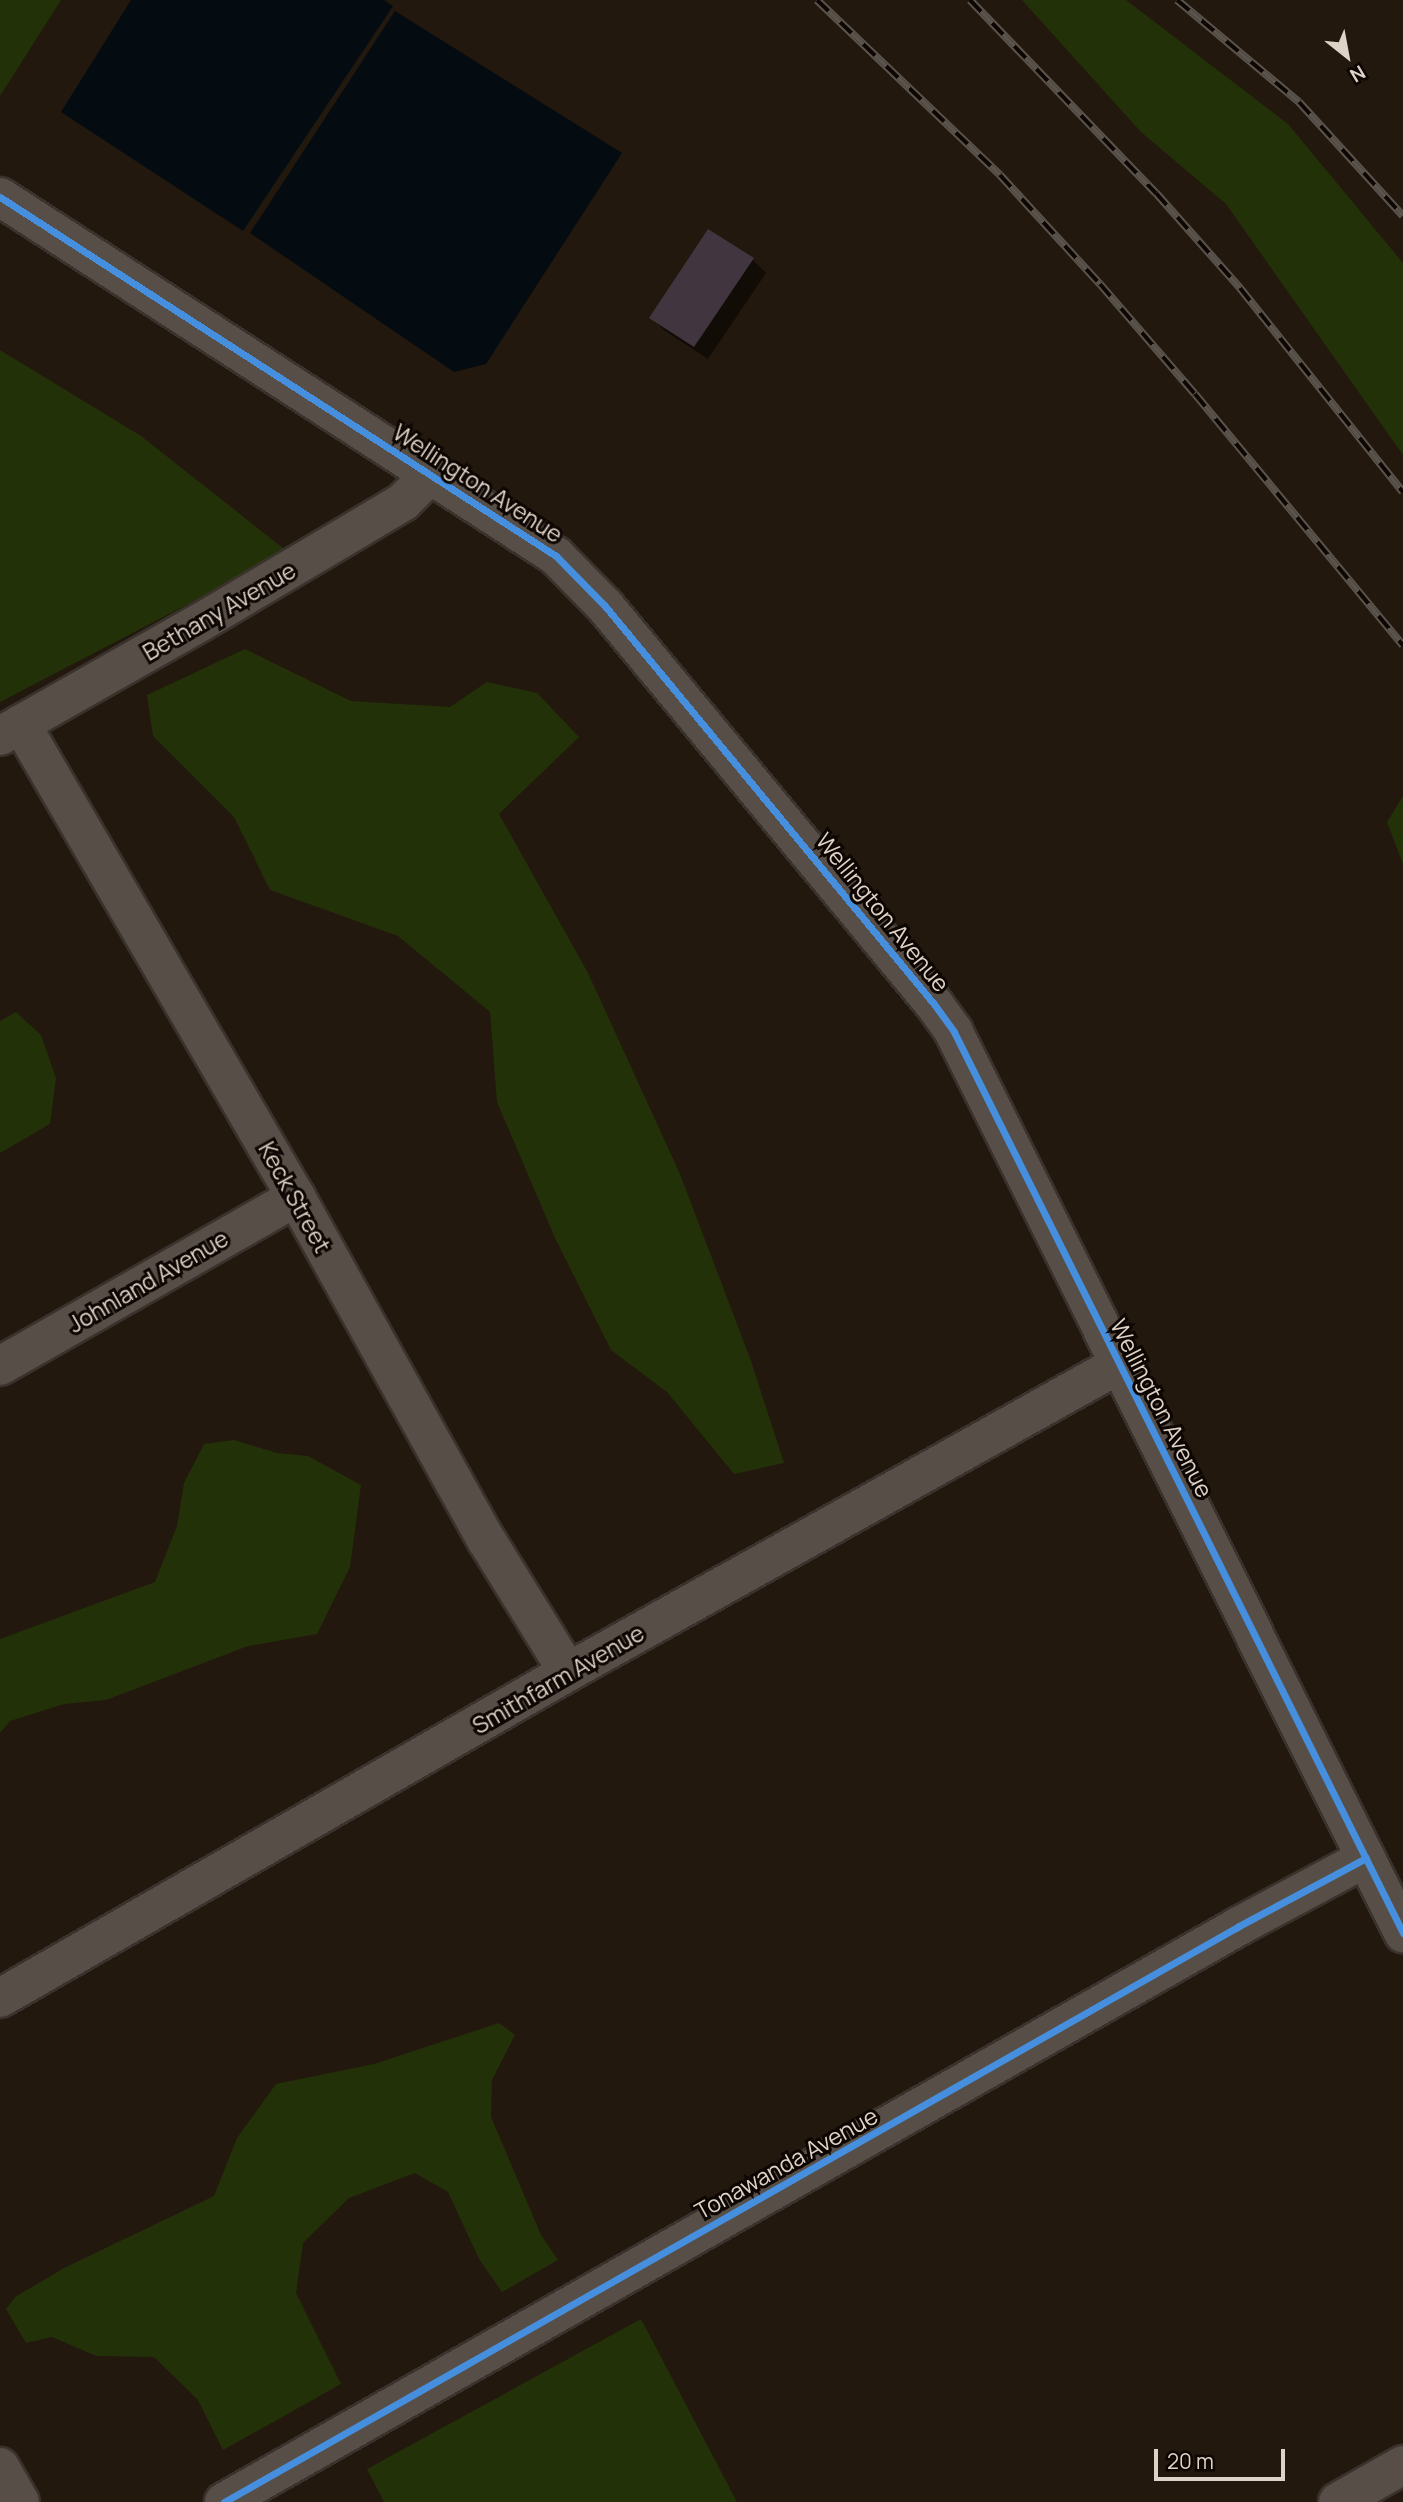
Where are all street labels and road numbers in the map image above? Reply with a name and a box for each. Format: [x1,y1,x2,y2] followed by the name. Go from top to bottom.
[388,418,568,548] street label: Wellington Avenue
[138,556,300,666] street label: Bethany Avenue
[810,827,956,997] street label: Wellington Avenue
[253,1137,337,1257] street label: Keck Street
[63,1224,233,1338] street label: Johnland Avenue
[1105,1314,1219,1502] street label: Wellington Avenue
[467,1619,649,1739] street label: Smithfarm Avenue
[690,2101,882,2225] street label: Tonawanda Avenue

